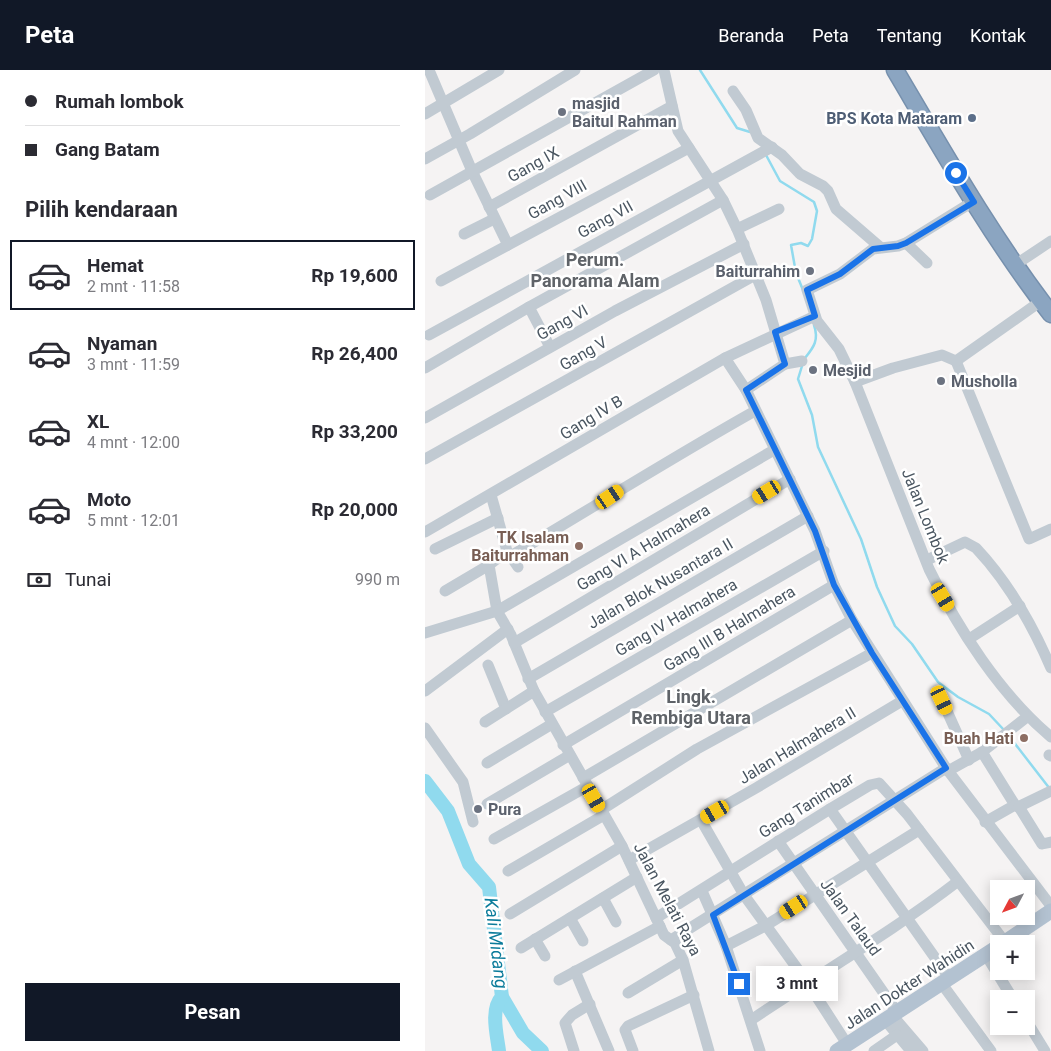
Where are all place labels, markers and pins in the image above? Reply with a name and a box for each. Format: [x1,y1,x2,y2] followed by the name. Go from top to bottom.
[572,94,677,131] place label: masjid Baitul Rahman
[556,106,568,118] marker: masjid Baitul Rahman
[826,109,962,128] place label: BPS Kota Mataram
[966,112,978,124] marker: BPS Kota Mataram
[716,262,800,281] place label: Baiturrahim
[804,265,816,277] marker: Baiturrahim
[823,361,871,380] place label: Mesjid
[807,364,819,376] marker: Mesjid
[951,372,1018,391] place label: Musholla
[935,375,947,387] marker: Musholla
[471,528,569,565] place label: TK Isalam Baiturrahman
[573,540,585,552] marker: TK Isalam Baiturrahman
[944,729,1014,748] place label: Buah Hati
[1018,732,1030,744] marker: Buah Hati
[488,800,522,819] place label: Pura
[472,803,484,815] marker: Pura

